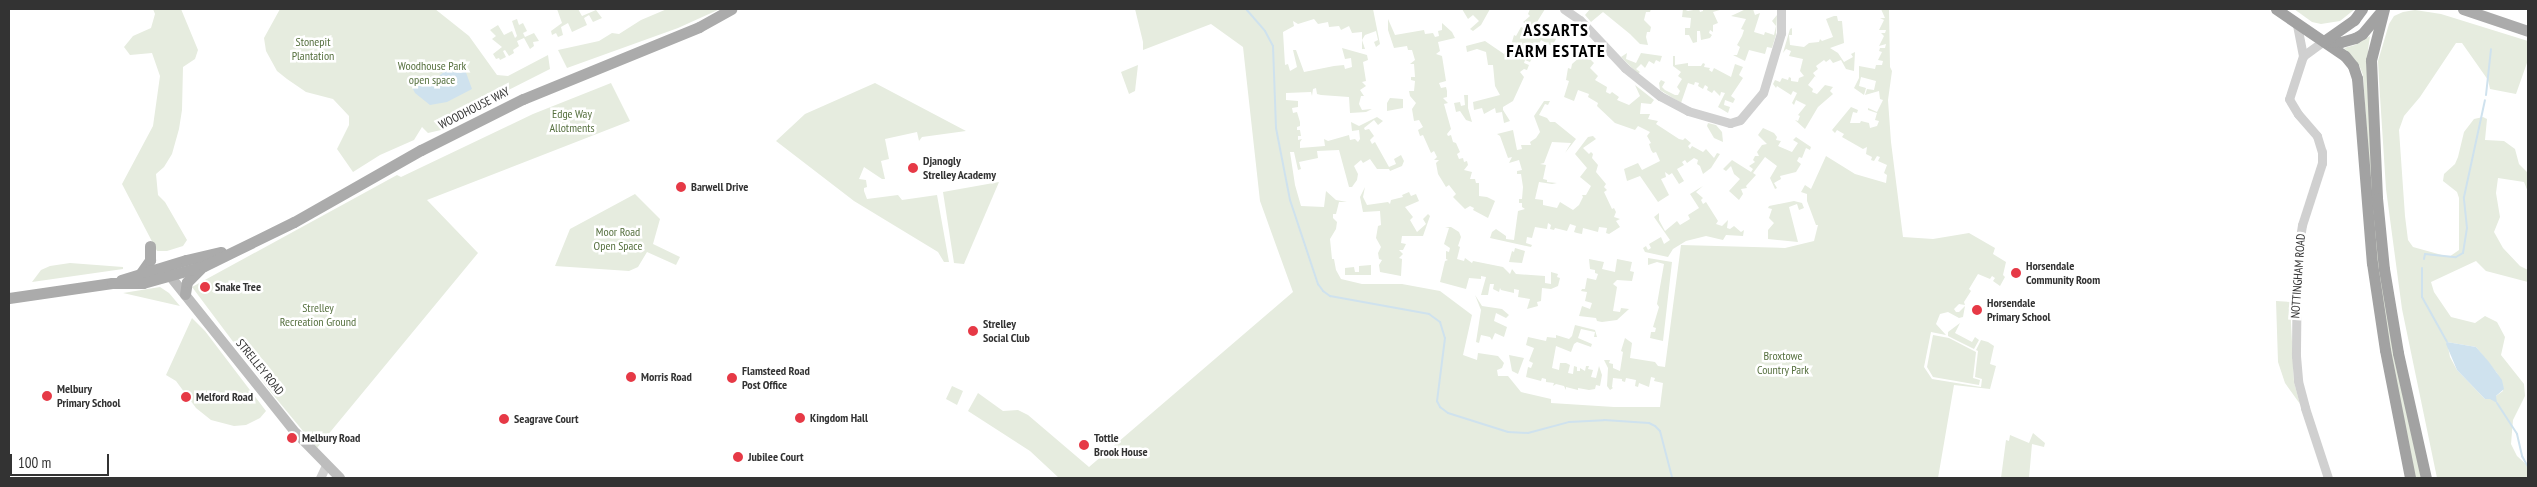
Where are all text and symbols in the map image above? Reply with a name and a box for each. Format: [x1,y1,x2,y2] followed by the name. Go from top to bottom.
[1505,20,1607,62] district label: ASSARTS FARM ESTATE
[292,35,334,63] park label: Stonepit Plantation
[398,59,466,87] park label: Woodhouse Park open space
[436,84,512,132] street label: WOODHOUSE WAY
[549,107,595,135] park label: Edge Way Allotments
[923,154,997,182] place label: Djanogly Strelley Academy
[907,162,919,174] marker: Djanogly Strelley Academy
[691,180,748,194] place label: Barwell Drive
[675,181,687,193] marker: Barwell Drive
[594,225,642,253] park label: Moor Road Open Space
[2288,233,2308,319] street label: NOTTINGHAM ROAD
[2026,259,2101,287] place label: Horsendale Community Room
[2010,267,2022,279] marker: Horsendale Community Room
[215,280,261,294] place label: Snake Tree
[199,281,211,293] marker: Snake Tree
[1987,296,2051,324] place label: Horsendale Primary School
[280,301,356,329] park label: Strelley Recreation Ground
[1971,304,1983,316] marker: Horsendale Primary School
[983,317,1030,345] place label: Strelley Social Club
[967,325,979,337] marker: Strelley Social Club
[233,336,287,398] street label: STRELLEY ROAD
[1757,349,1809,377] park label: Broxtowe Country Park
[742,364,810,392] place label: Flamsteed Road Post Office
[641,370,692,384] place label: Morris Road
[625,371,637,383] marker: Morris Road
[726,372,738,384] marker: Flamsteed Road Post Office
[57,382,121,410] place label: Melbury Primary School
[41,390,53,402] marker: Melbury Primary School
[196,390,253,404] place label: Melford Road
[180,391,192,403] marker: Melford Road
[810,411,868,425] place label: Kingdom Hall
[514,412,579,426] place label: Seagrave Court
[794,412,806,424] marker: Kingdom Hall
[498,413,510,425] marker: Seagrave Court
[302,431,361,445] place label: Melbury Road
[1094,431,1148,459] place label: Tottle Brook House
[286,432,298,444] marker: Melbury Road
[1078,439,1090,451] marker: Tottle Brook House
[12,444,111,476] scale bar
[748,450,804,464] place label: Jubilee Court
[732,451,744,463] marker: Jubilee Court
[18,453,51,472] text: 100 m

